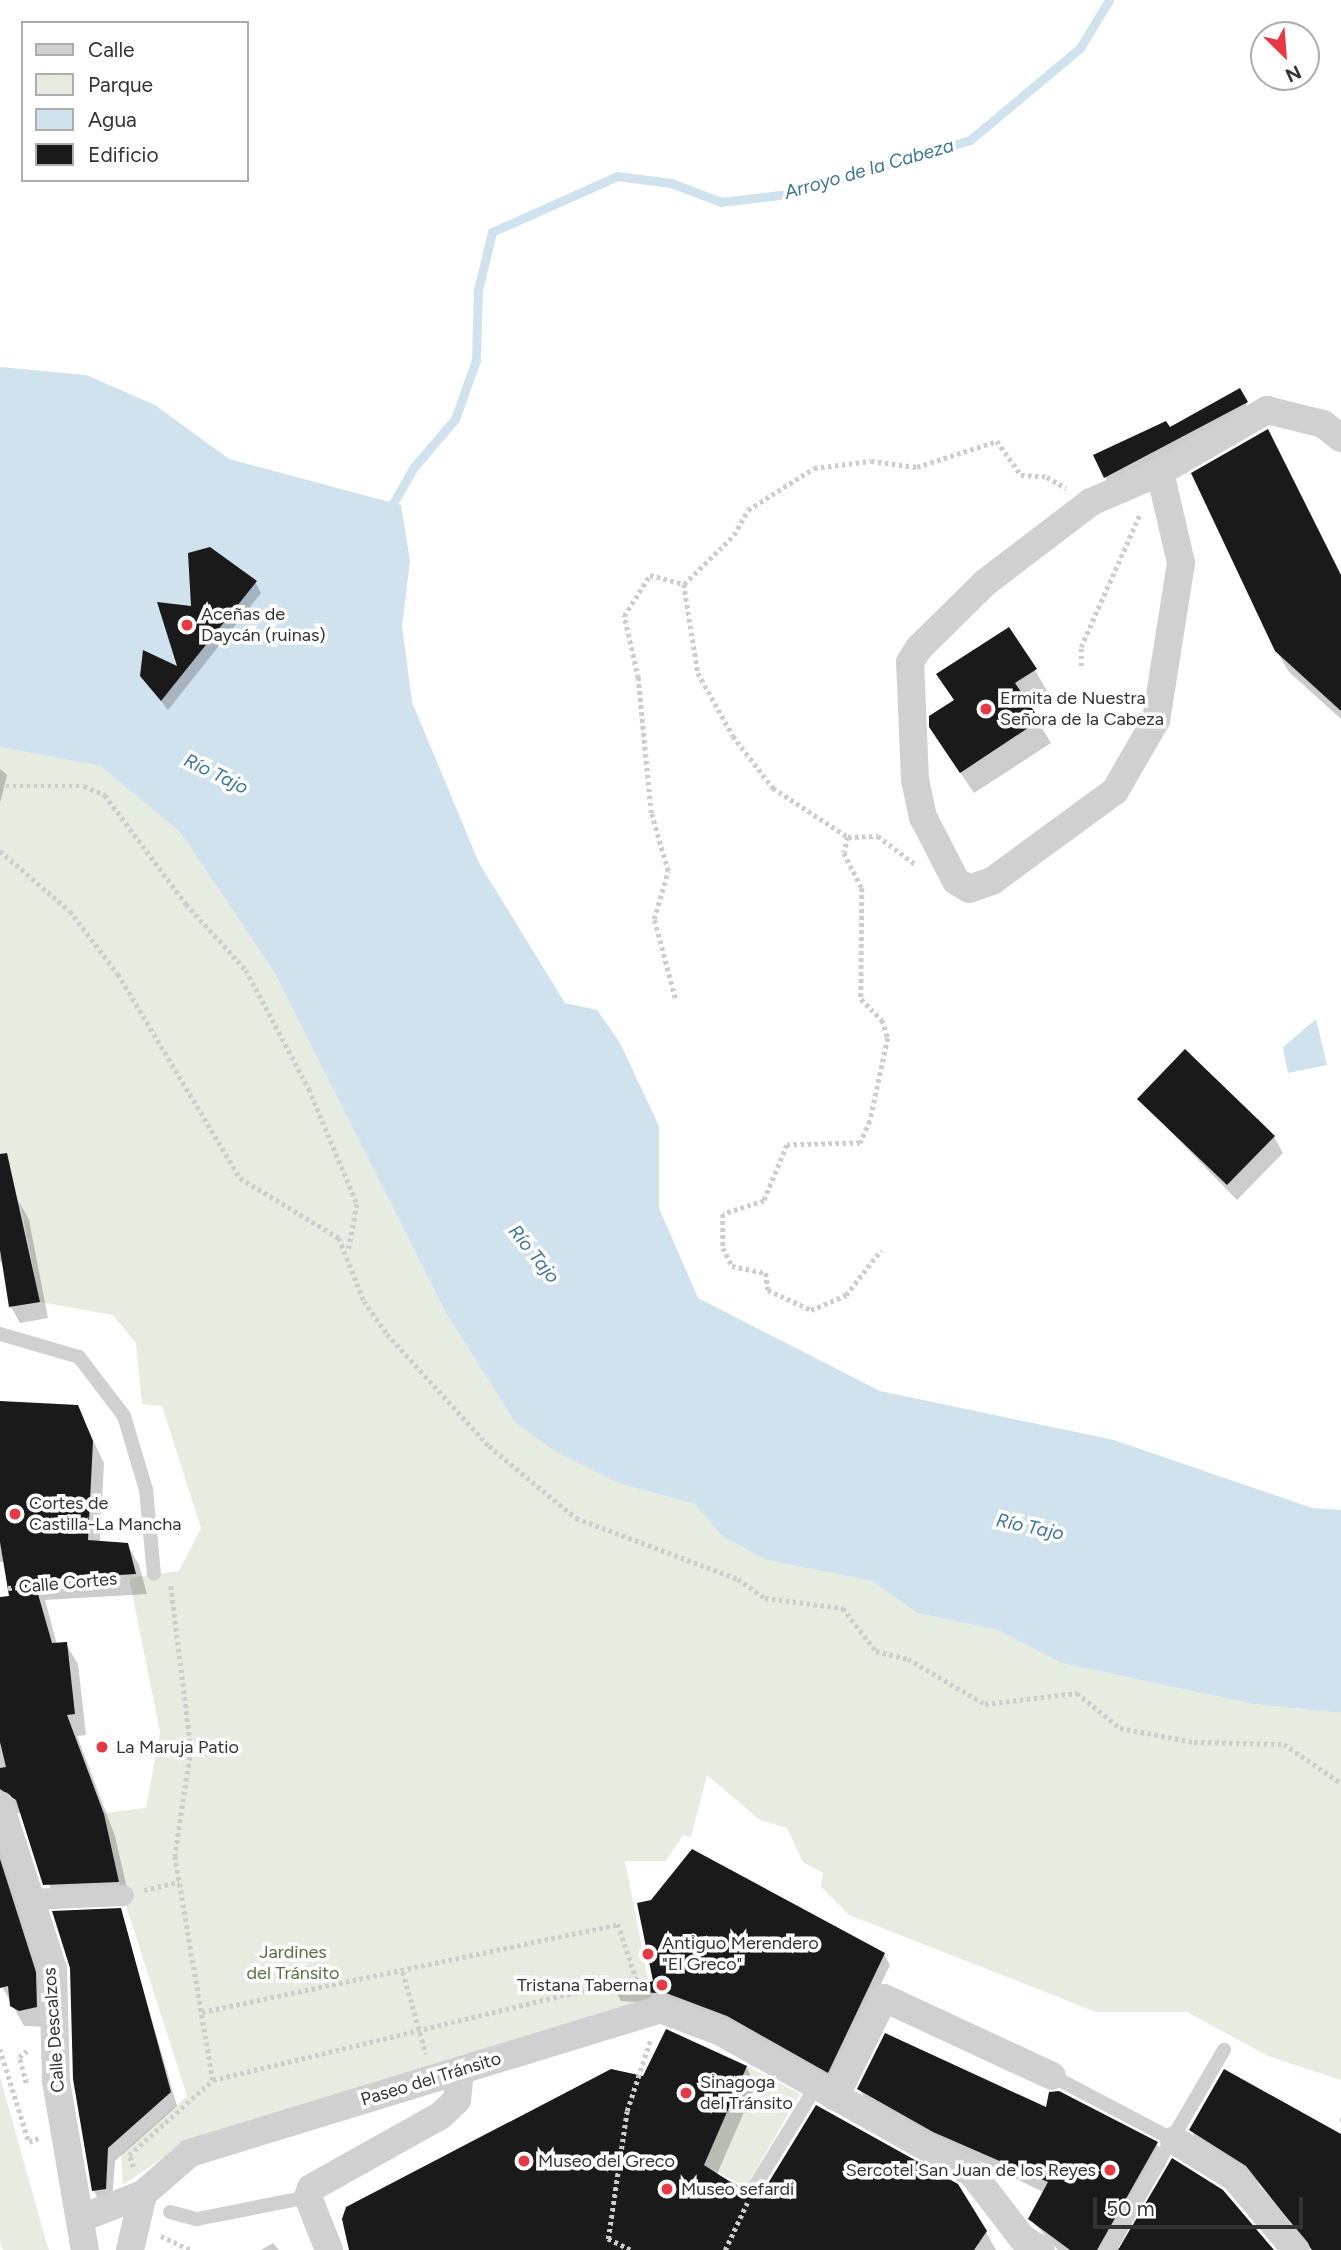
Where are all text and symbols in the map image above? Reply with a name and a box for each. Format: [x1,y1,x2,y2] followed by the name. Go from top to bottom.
[21,21,248,182] legend
[1250,21,1320,91] north arrow
[88,37,135,62] text: Calle
[1282,60,1305,87] text: N
[88,72,153,97] text: Parque
[88,107,137,132] text: Agua
[782,134,956,204] water label: Arroyo de la Cabeza
[88,142,159,167] text: Edificio
[201,604,326,646] place label: Aceñas de Daycán (ruinas)
[179,617,195,633] marker: Aceñas de Daycán (ruinas)
[1000,688,1164,730] place label: Ermita de Nuestra Señora de la Cabeza
[978,701,994,717] marker: Ermita de Nuestra Señora de la Cabeza
[180,749,252,799] water label: Río Tajo
[504,1220,564,1288] water label: Río Tajo
[29,1493,182,1536] place label: Cortes de Castilla-La Mancha
[7,1506,23,1522] marker: Cortes de Castilla-La Mancha
[994,1509,1066,1545] water label: Río Tajo
[18,1568,118,1598] street label: Calle Cortes
[116,1736,239,1758] place label: La Maruja Patio
[94,1739,110,1755] marker: La Maruja Patio
[662,1933,819,1976] place label: Antiguo Merendero "El Greco"
[247,1942,339,1984] park label: Jardines del Tránsito
[640,1946,656,1962] marker: Antiguo Merendero "El Greco"
[39,1967,69,2093] street label: Calle Descalzos
[517,1974,648,1996] place label: Tristana Taberna
[654,1977,670,1993] marker: Tristana Taberna
[358,2047,504,2111] street label: Paseo del Tránsito
[700,2072,793,2114] place label: Sinagoga del Tránsito
[678,2085,694,2101] marker: Sinagoga del Tránsito
[538,2150,675,2172] place label: Museo del Greco
[516,2153,532,2169] marker: Museo del Greco
[846,2159,1096,2181] place label: Sercotel San Juan de los Reyes
[1102,2162,1118,2178] marker: Sercotel San Juan de los Reyes
[681,2178,794,2200] place label: Museo sefardi
[659,2181,675,2197] marker: Museo sefardi
[1096,2184,1306,2228] scale bar
[1106,2196,1155,2221] text: 50 m

